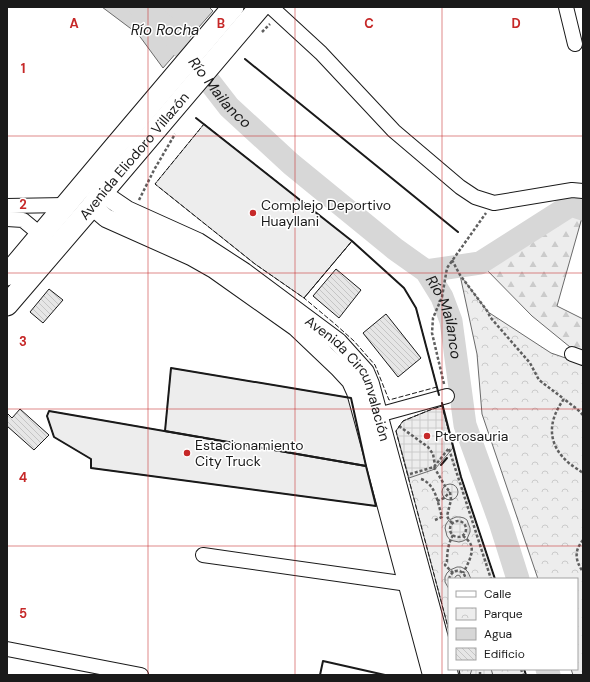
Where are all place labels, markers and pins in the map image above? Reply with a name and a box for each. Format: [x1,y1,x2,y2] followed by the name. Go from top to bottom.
[261,196,391,230] place label: Complejo Deportivo Huayllani
[248,208,258,218] marker: Complejo Deportivo Huayllani
[435,427,508,445] place label: Pterosauria
[422,431,432,441] marker: Pterosauria
[195,436,303,470] place label: Estacionamiento City Truck
[182,448,192,458] marker: Estacionamiento City Truck

